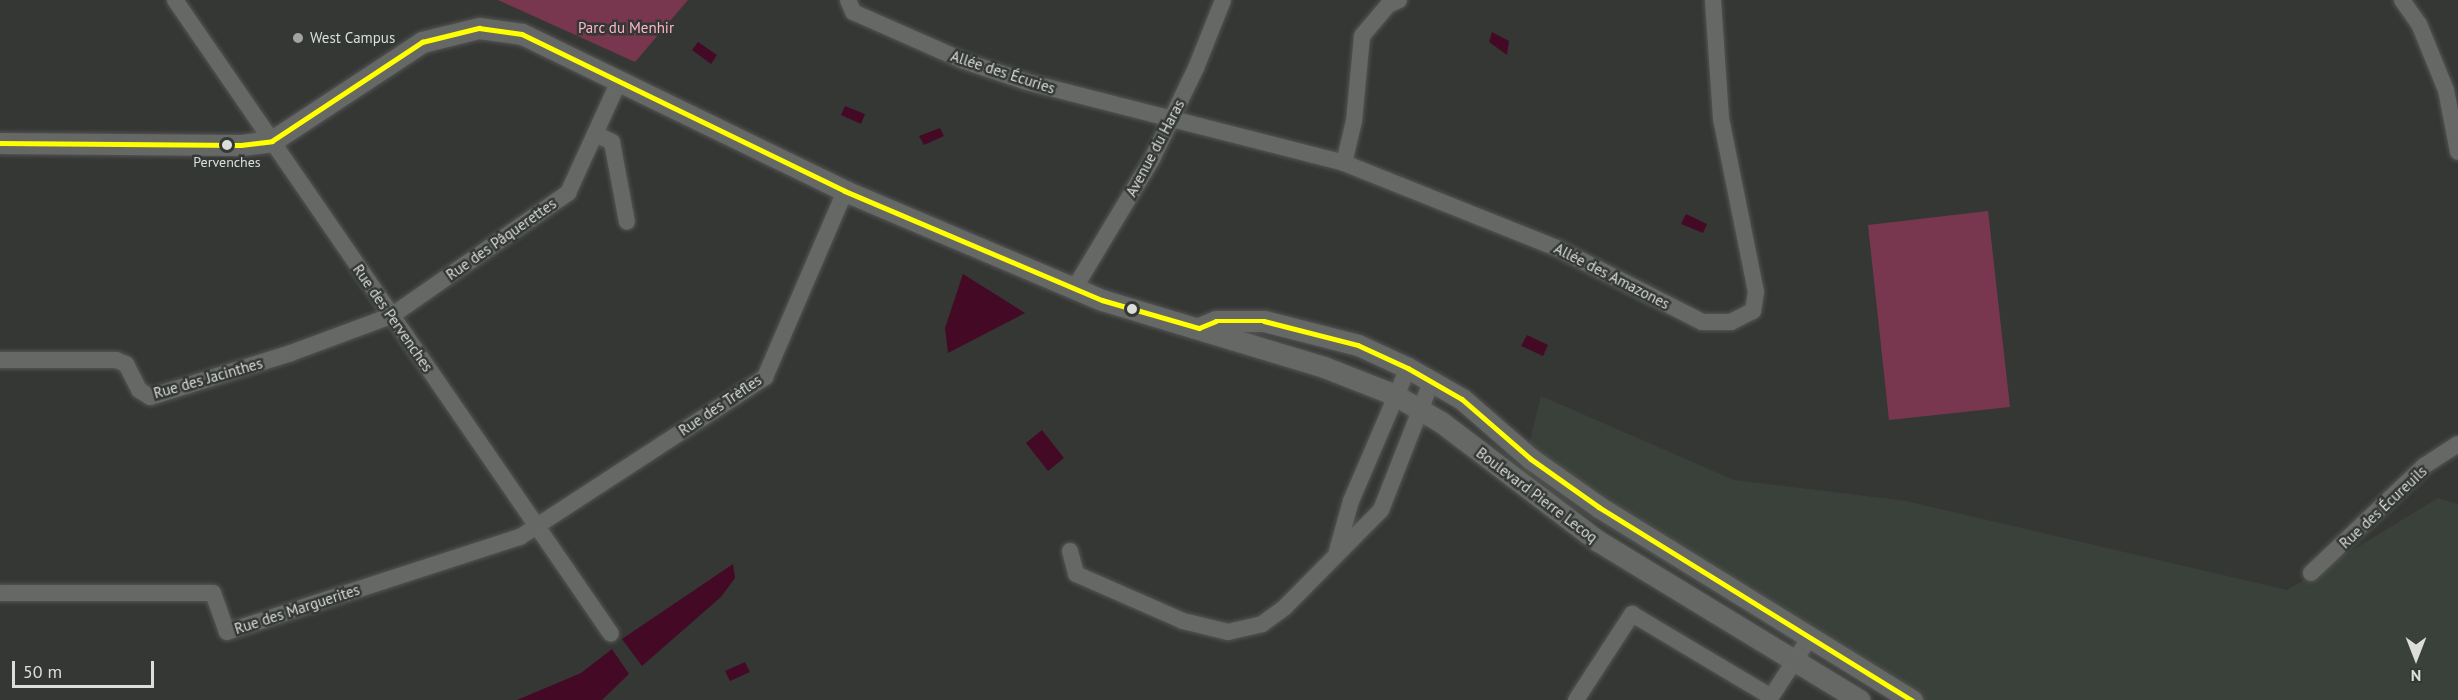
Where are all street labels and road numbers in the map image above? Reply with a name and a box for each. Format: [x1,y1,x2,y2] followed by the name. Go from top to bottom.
[949,47,1057,97] street label: Allée des Écuries
[1122,96,1188,200] street label: Avenue du Haras
[443,194,559,284] street label: Rue des Pâquerettes
[1551,239,1673,313] street label: Allée des Amazones
[349,261,437,375] street label: Rue des Pervenches
[151,354,265,402] street label: Rue des Jacinthes
[675,371,765,439] street label: Rue des Trèfles
[1473,444,1601,546] street label: Boulevard Pierre Lecoq
[2336,462,2430,552] street label: Rue des Écureuils
[232,580,362,638] street label: Rue des Marguerites

